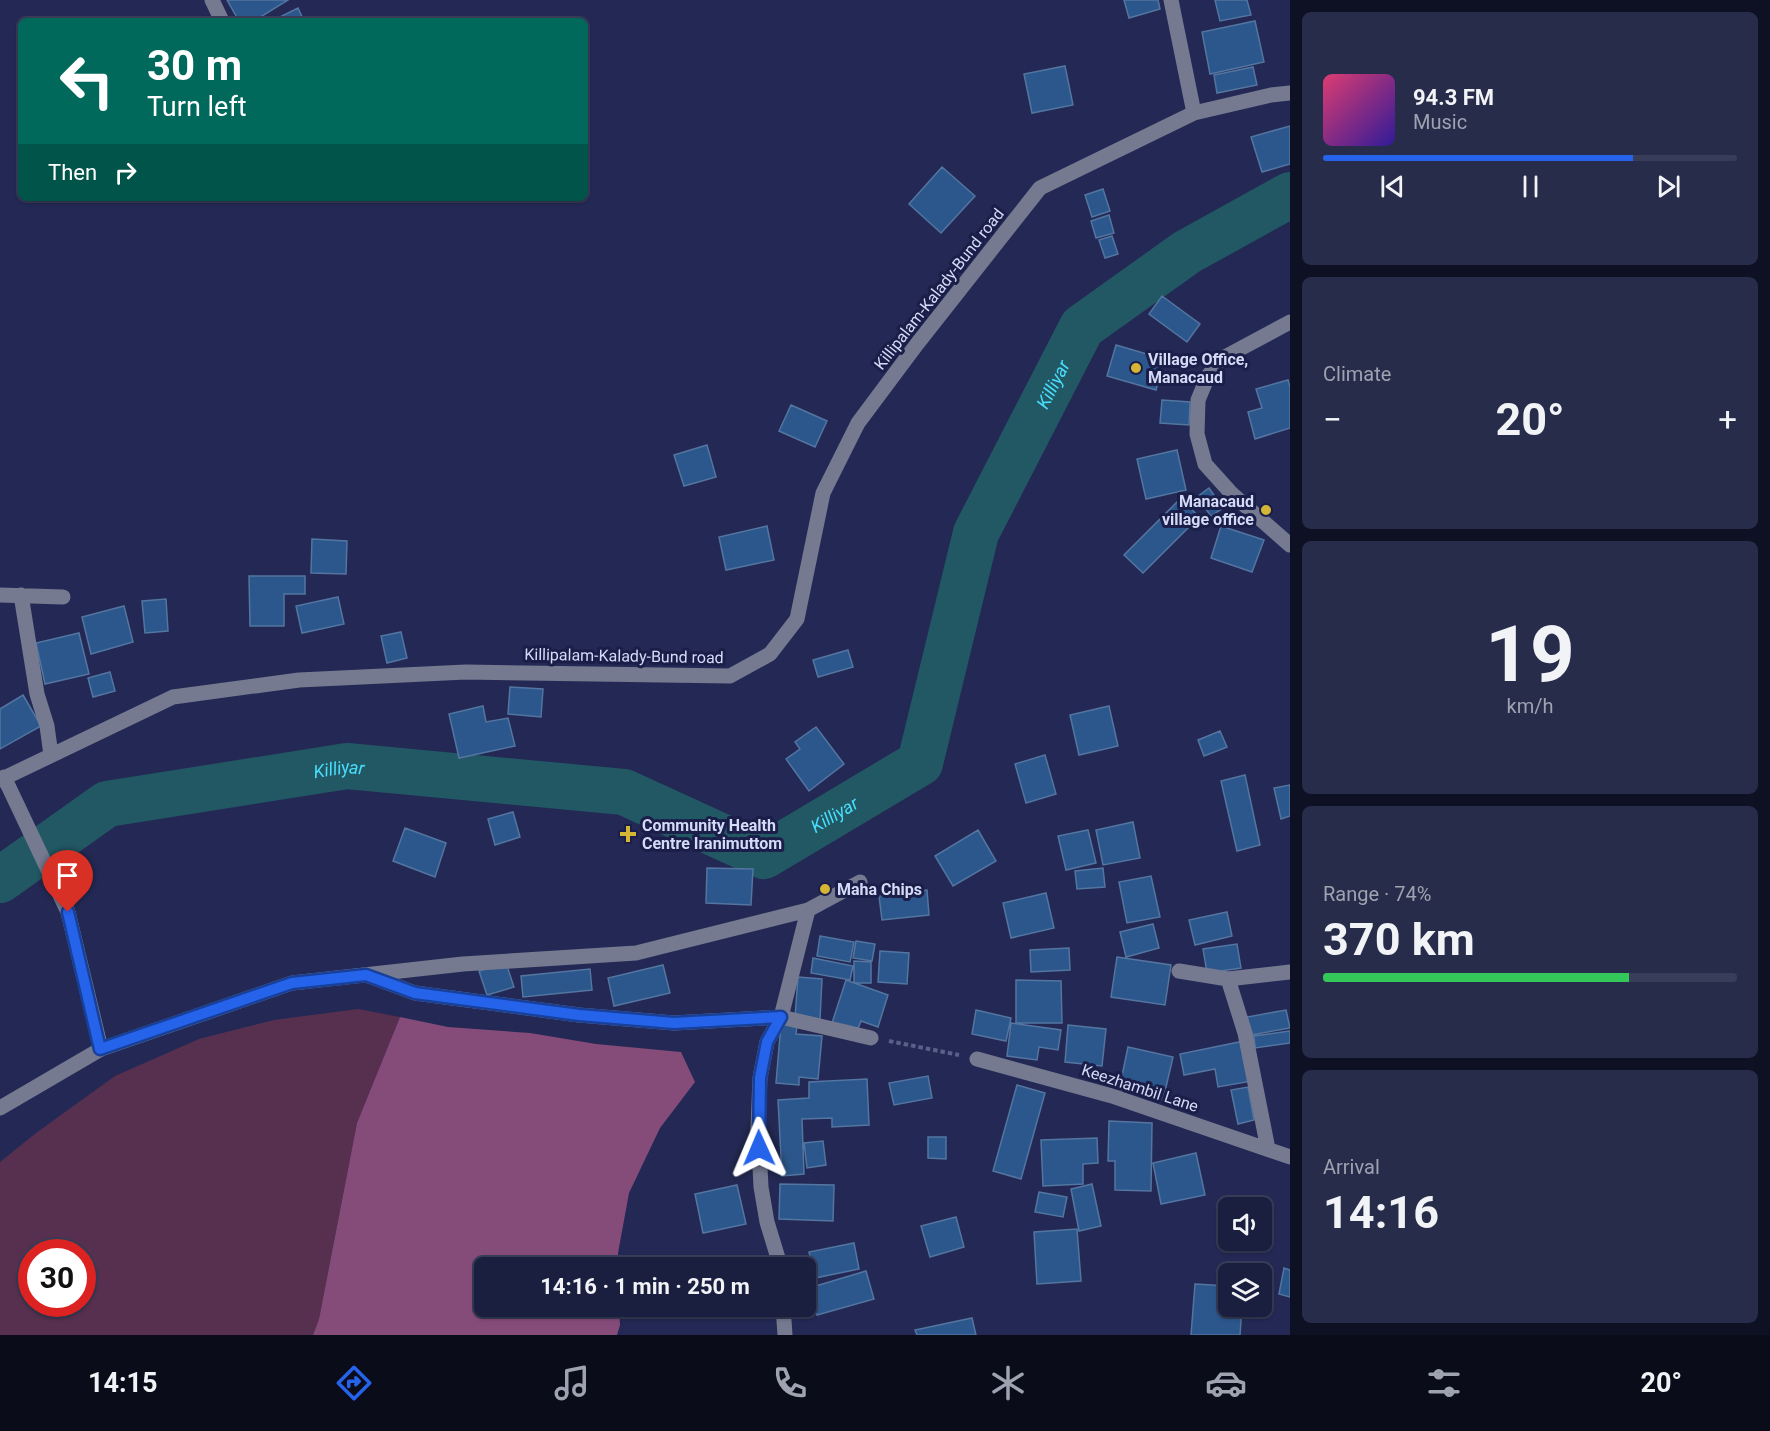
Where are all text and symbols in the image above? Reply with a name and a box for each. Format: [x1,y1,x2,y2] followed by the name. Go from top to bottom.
[147,41,242,90] text: 30 m
[48,42,126,120] icon: left
[1413,85,1494,110] text: 94.3 FM
[147,91,247,123] text: Turn left
[1413,110,1467,134] text: Music
[109,156,142,189] icon: right
[48,160,97,185] text: Then
[1376,170,1409,203] icon: previous
[1514,170,1547,203] icon: pause
[1652,170,1685,203] icon: next
[870,205,1008,373] street label: Killipalam-Kalady-Bund road
[1148,350,1248,387] place label: Village Office, Manacaud
[1031,356,1074,412] water label: Killiyar
[1129,361,1143,375] marker: Village Office, Manacaud
[1323,362,1391,386] text: Climate
[1495,393,1565,446] text: 20°
[1323,400,1342,439] text: −
[1718,400,1737,439] text: +
[1162,492,1254,529] place label: Manacaud village office
[1259,503,1273,517] marker: Manacaud village office
[1485,609,1575,700] text: 19
[524,645,724,667] street label: Killipalam-Kalady-Bund road
[1507,694,1553,718] text: km/h
[312,755,367,782] water label: Killiyar
[807,791,863,836] water label: Killiyar
[642,816,782,853] place label: Community Health Centre Iranimuttom
[619,825,637,843] marker: Community Health Centre Iranimuttom
[42,850,93,912] pin
[51,859,84,892] icon: arrive
[837,880,922,899] place label: Maha Chips
[818,882,832,896] marker: Maha Chips
[1323,882,1431,906] text: Range · 74%
[1323,913,1475,966] text: 370 km
[1079,1060,1201,1116] street label: Keezhambil Lane
[727,1116,791,1180] position arrow
[1323,1155,1380,1179] text: Arrival
[1323,1186,1439,1239] text: 14:16
[1218,1197,1272,1317] map controls
[1218,1197,1272,1251] button: sound
[18,1239,96,1317] speed limit sign: 30
[1218,1263,1272,1317] button: layers
[540,1274,750,1299] text: 14:16 · 1 min · 250 m
[333,1362,375,1404] icon: directions
[551,1362,593,1404] icon: music
[769,1362,811,1404] icon: phone
[987,1362,1029,1404] icon: climate
[1205,1362,1247,1404] icon: car
[1423,1362,1465,1404] icon: filters
[88,1367,158,1399] text: 14:15
[1641,1367,1682,1399] text: 20°

